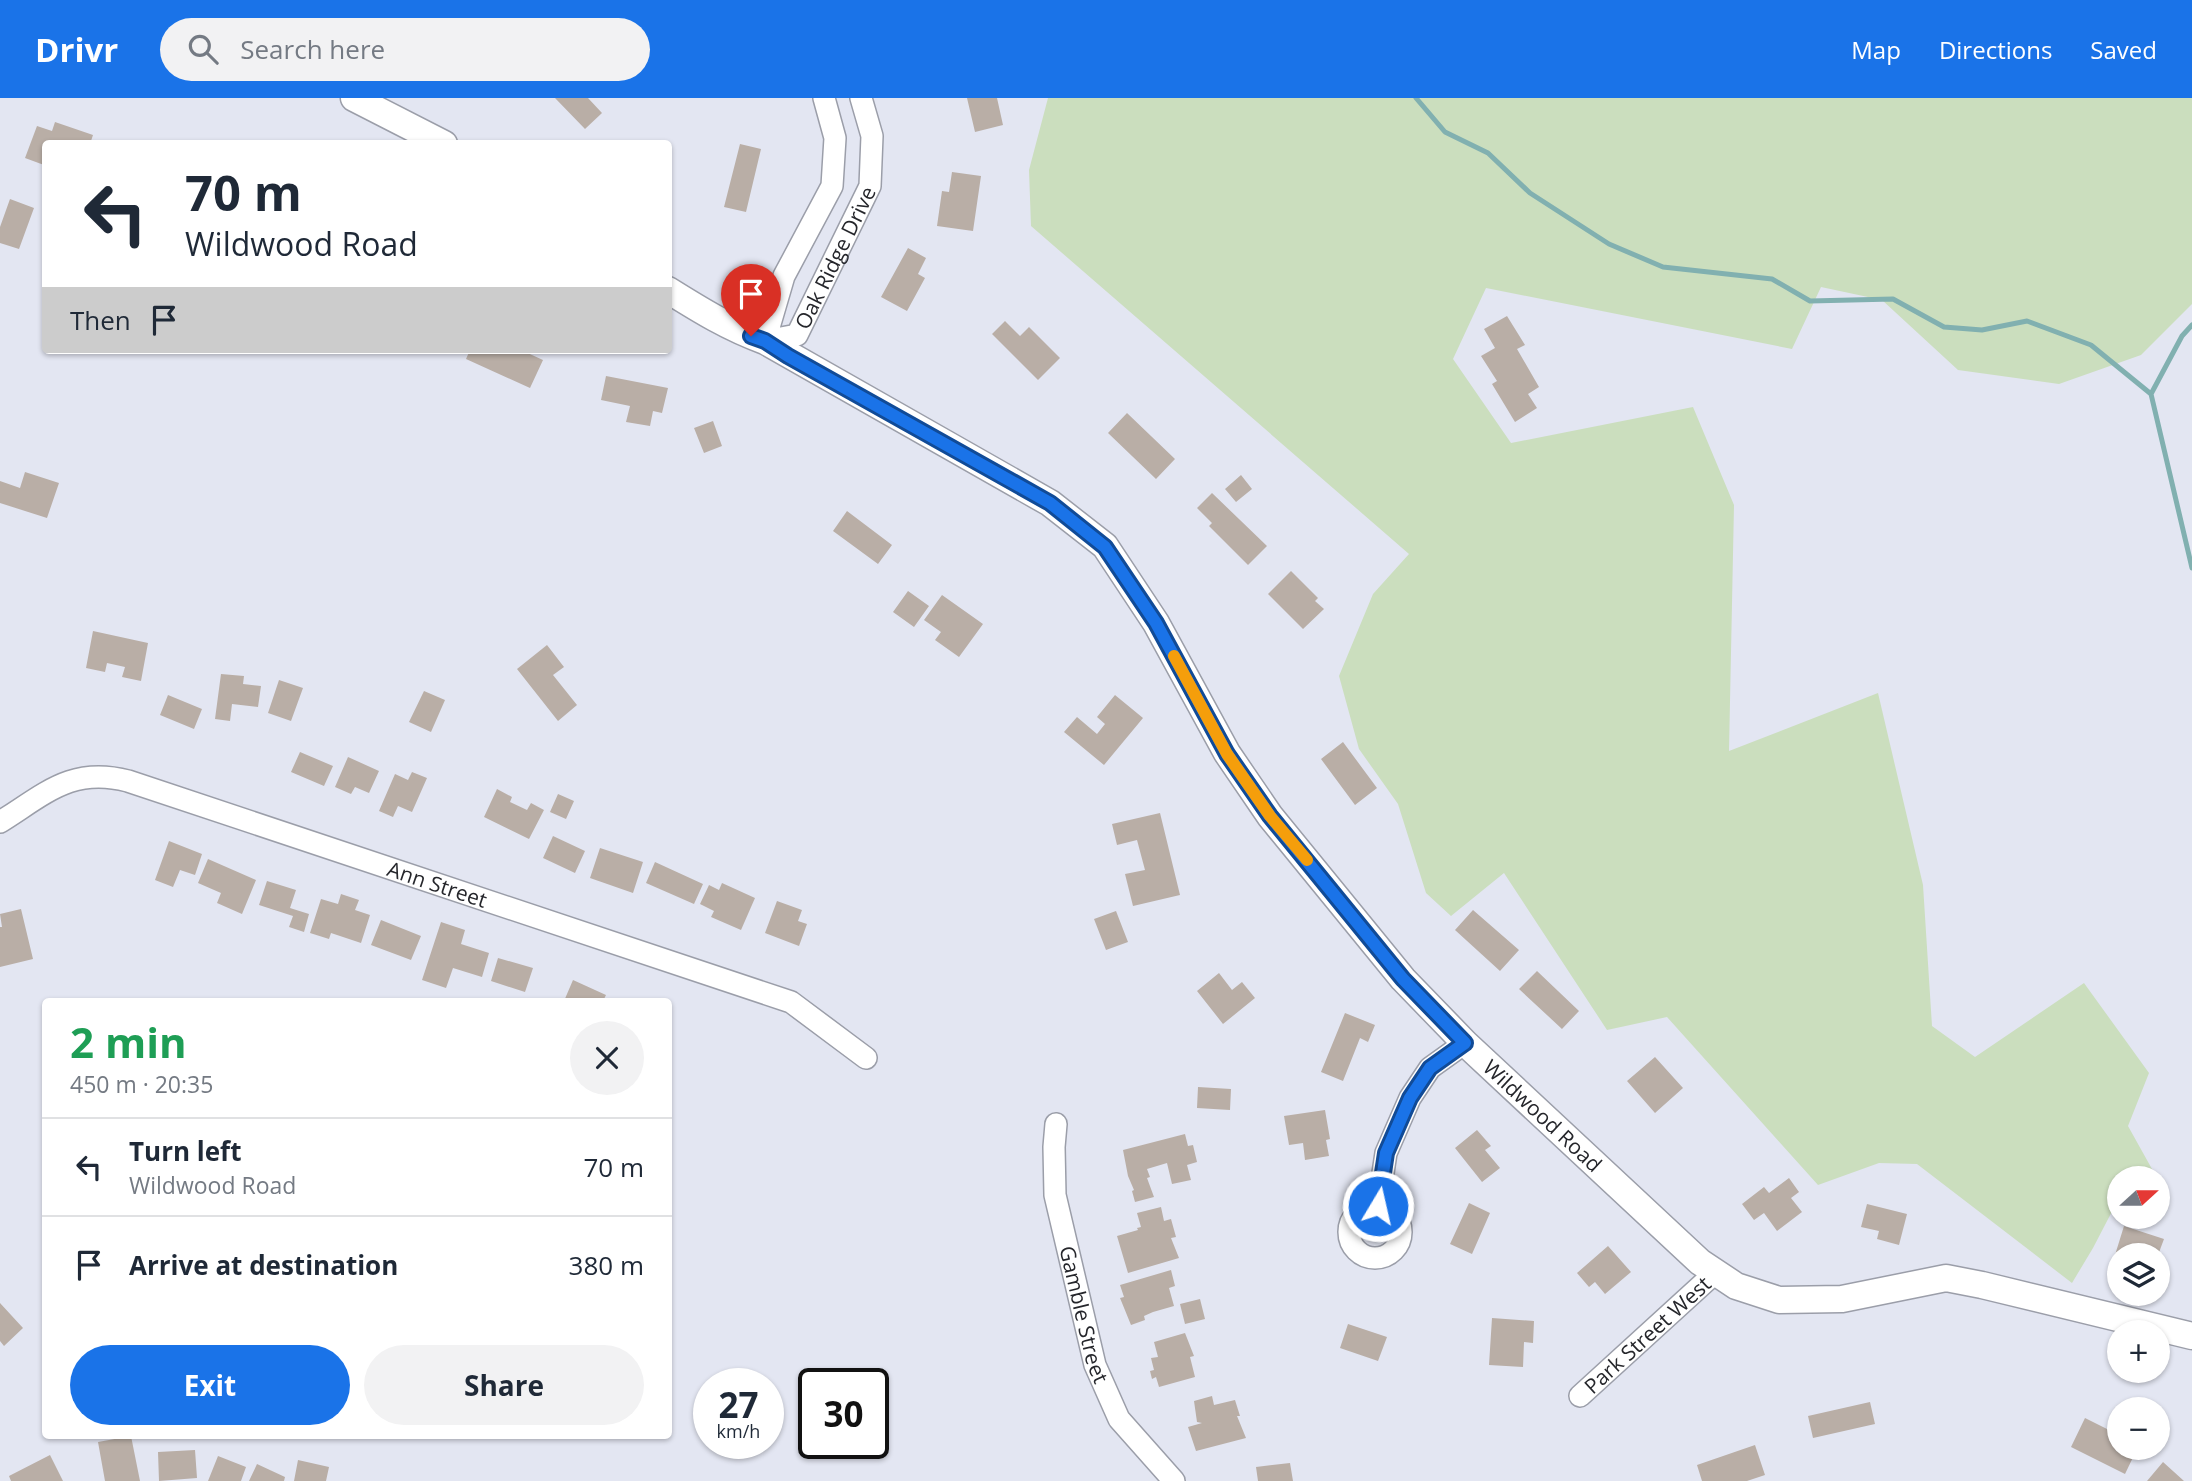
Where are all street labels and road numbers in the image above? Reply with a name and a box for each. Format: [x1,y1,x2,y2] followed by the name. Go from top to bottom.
[788,182,882,334] street label: Oak Ridge Drive
[384,855,491,914] street label: Ann Street
[1477,1053,1608,1178] street label: Wildwood Road
[1053,1243,1115,1388] street label: Gamble Street
[1578,1270,1717,1400] street label: Park Street West

